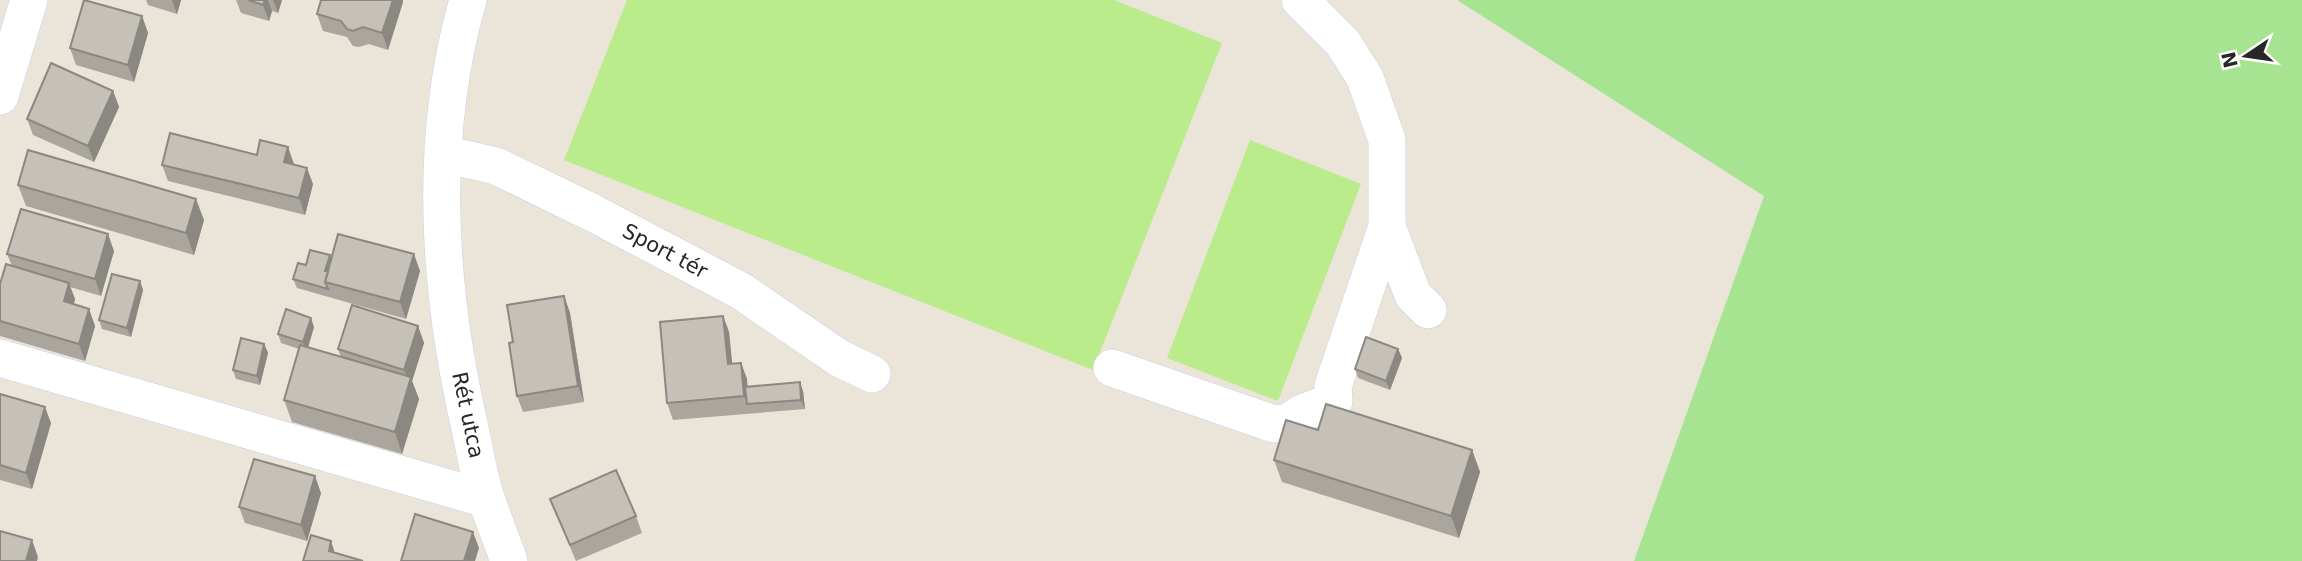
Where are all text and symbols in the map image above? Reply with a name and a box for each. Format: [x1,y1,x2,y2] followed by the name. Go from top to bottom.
[2211,21,2281,91] north arrow
[2217,50,2242,70] text: N
[618,219,712,284] street label: Sport tér
[447,370,489,460] street label: Rét utca

